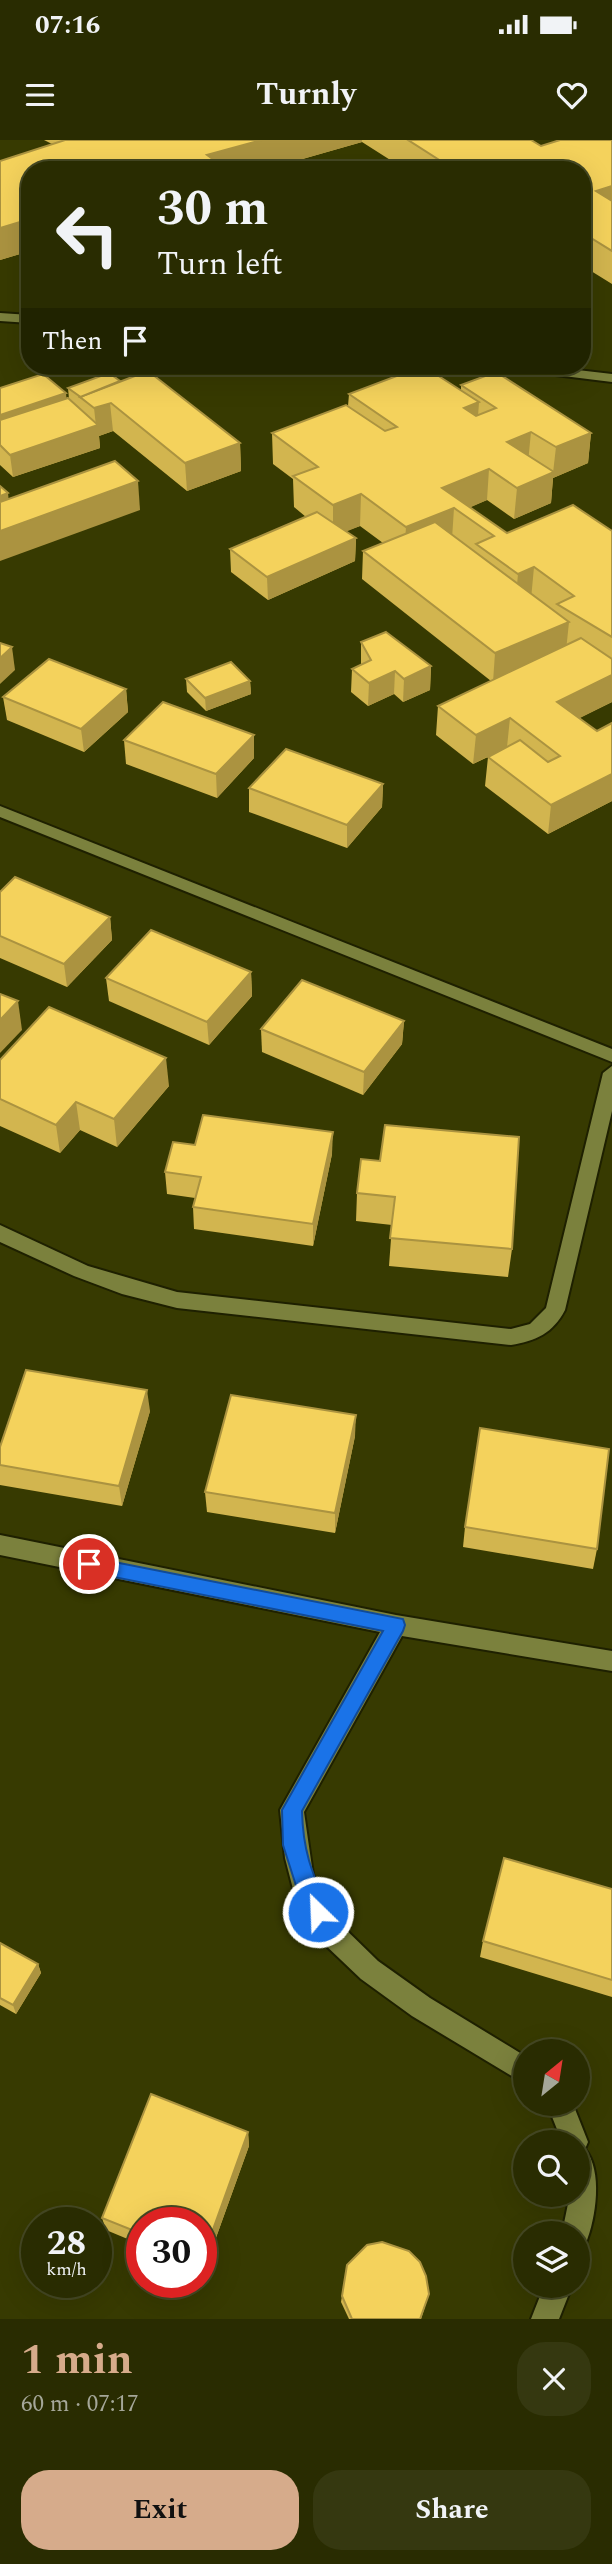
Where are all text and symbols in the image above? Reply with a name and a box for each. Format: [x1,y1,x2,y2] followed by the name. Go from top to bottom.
[35,5,100,45] text: 07:16
[256,70,356,119] text: Turnly
[21,76,59,114] icon: menu
[553,76,591,114] icon: heart
[157,172,268,247] text: 30 m
[42,189,133,280] icon: left
[157,240,283,289] text: Turn left
[42,321,102,361] text: Then
[116,322,154,360] icon: arrive
[59,1534,119,1594] pin
[70,1545,108,1583] icon: arrive
[281,1875,355,1949] position arrow
[513,2039,590,2116] north arrow
[513,2039,590,2298] map controls
[513,2130,590,2207] button: search
[126,2207,217,2298] speed limit sign: 30
[47,2217,86,2270] text: 28
[513,2221,590,2298] button: layers
[46,2256,87,2283] text: km/h
[21,2329,133,2392] text: 1 min
[517,2342,591,2416] button: close
[21,2387,139,2422] text: 60 m · 07:17
[21,2470,299,2550] button: Exit
[313,2470,591,2550] button: Share

